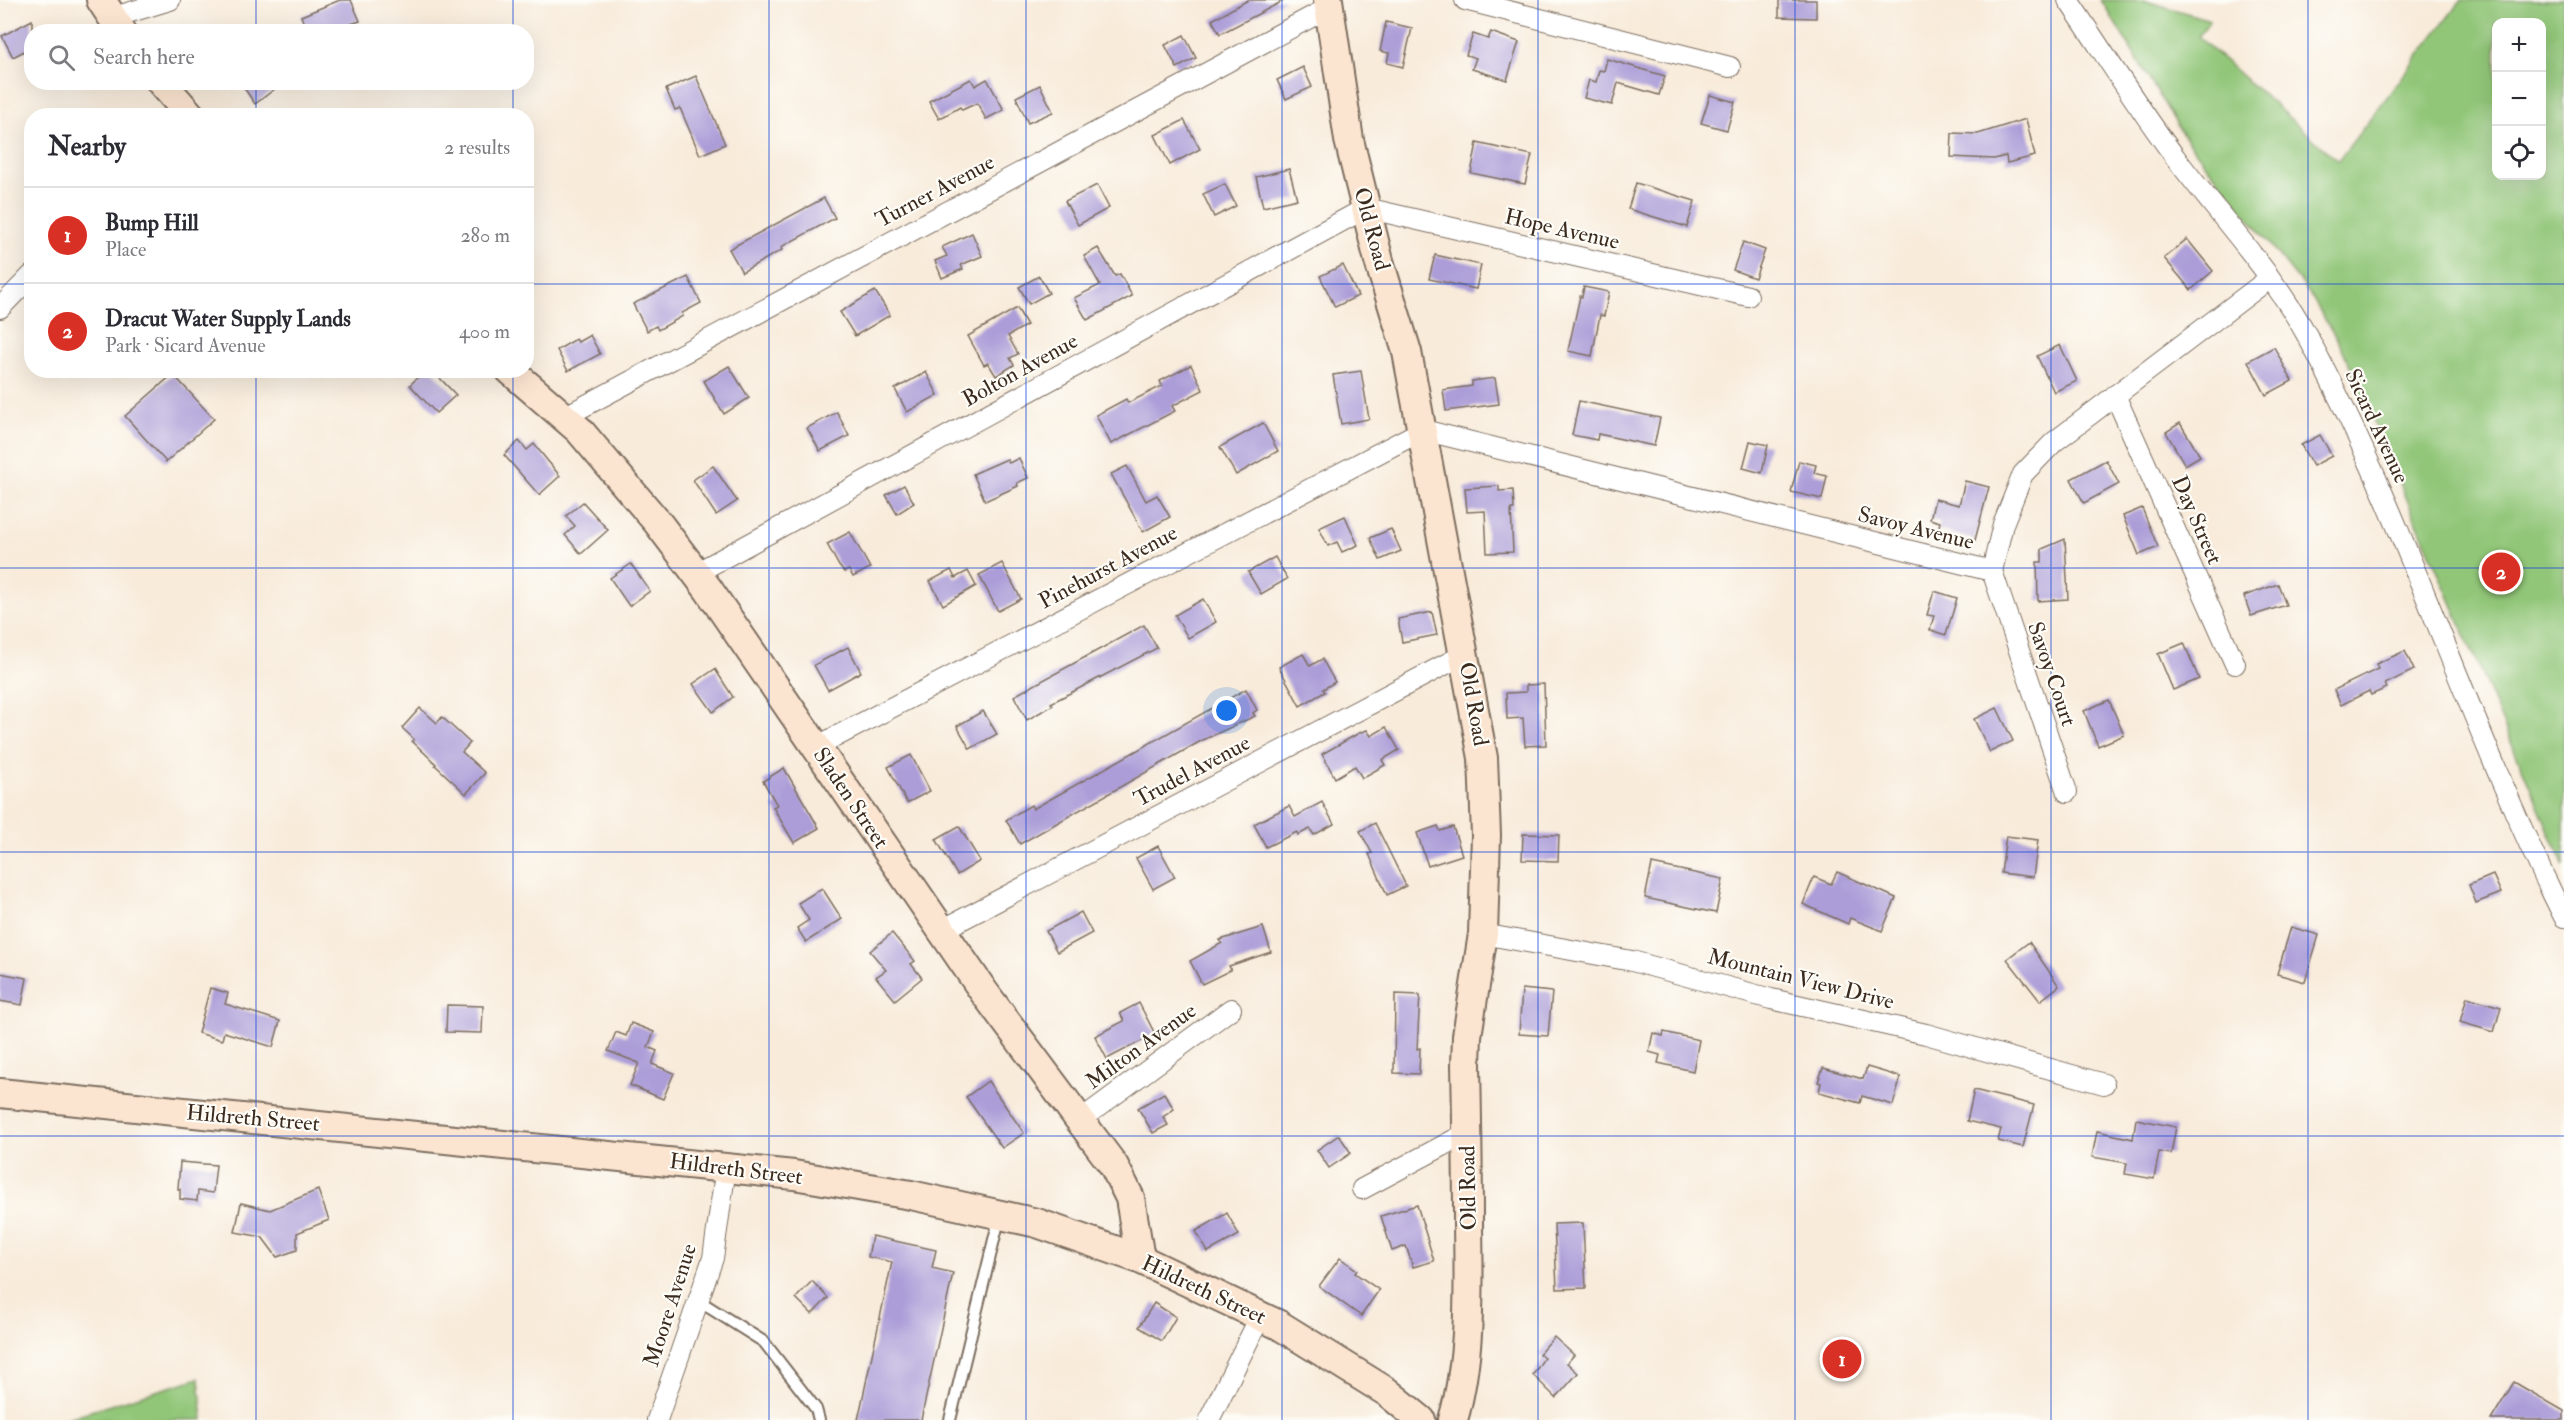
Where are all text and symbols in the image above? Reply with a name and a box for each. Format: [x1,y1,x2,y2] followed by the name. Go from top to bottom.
[2492,18,2546,180] map controls
[2492,18,2546,72] button: +
[24,24,534,90] search box
[45,41,78,74] icon: search
[93,43,195,71] text: Search here
[2492,72,2546,126] button: −
[2492,126,2546,180] button: locate
[48,131,126,163] text: Nearby
[444,135,510,160] text: 2 results
[871,148,999,234] street label: Turner Avenue
[1348,184,1397,274] street label: Old Road
[1502,202,1622,257] street label: Hope Avenue
[105,209,199,237] text: Bump Hill
[64,223,71,248] text: 1
[460,223,510,248] text: 280 m
[105,237,146,262] text: Place
[105,305,351,333] text: Dracut Water Supply Lands
[62,319,73,344] text: 2
[459,319,510,344] text: 400 m
[957,327,1083,413] street label: Bolton Avenue
[105,333,266,358] text: Park · Sicard Avenue
[2338,364,2416,488] street label: Sicard Avenue
[2165,471,2229,569] street label: Day Street
[1855,500,1977,556] street label: Savoy Avenue
[1034,519,1182,615] street label: Pinehurst Avenue
[2482,550,2520,594] pin: 2
[2021,618,2083,730] street label: Savoy Court
[1453,660,1495,748] street label: Old Road
[1212,696,1241,725] your location
[1129,729,1255,813] street label: Trudel Avenue
[807,742,895,854] street label: Sladen Street
[1705,942,1897,1016] street label: Mountain View Drive
[1080,996,1202,1096] street label: Milton Avenue
[185,1098,321,1138] street label: Hildreth Street
[1453,1145,1483,1231] street label: Old Road
[668,1147,804,1191] street label: Hildreth Street
[637,1240,703,1370] street label: Moore Avenue
[1137,1249,1271,1331] street label: Hildreth Street
[1822,1336,1862,1382] pin: 1

